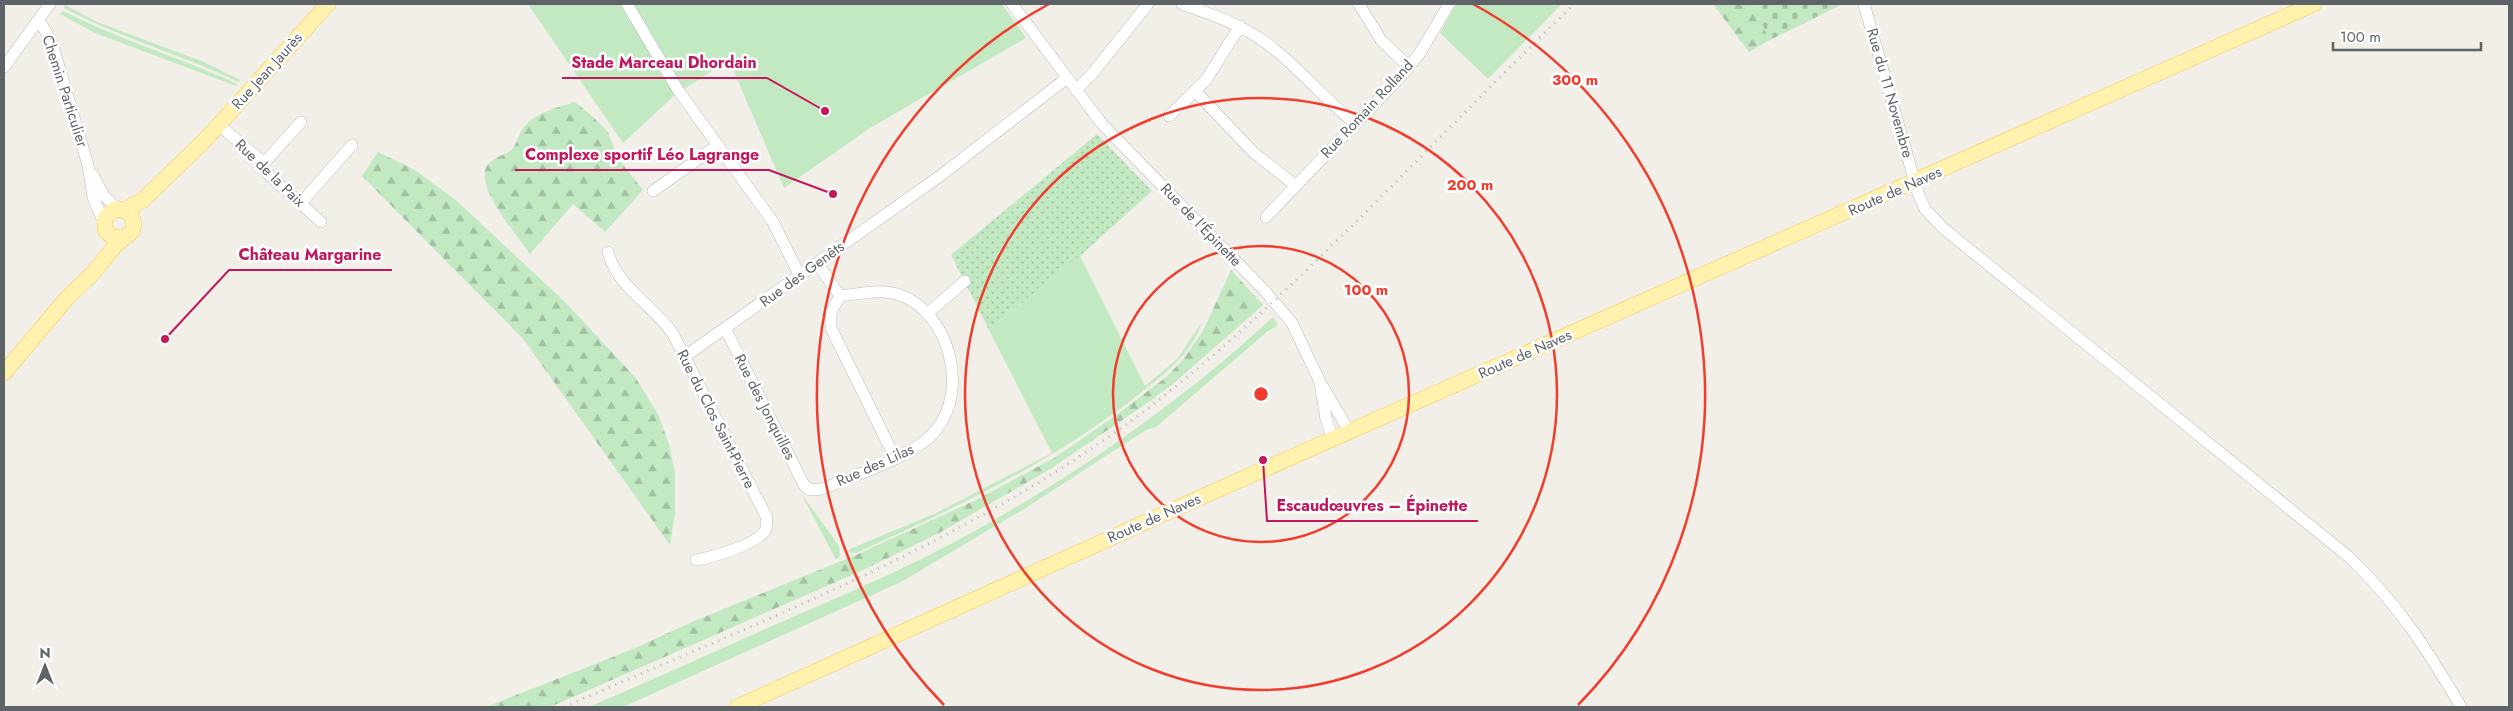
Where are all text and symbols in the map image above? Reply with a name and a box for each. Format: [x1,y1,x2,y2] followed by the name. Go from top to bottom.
[2333,20,2480,52] scale bar
[1861,26,1919,161] street label: Rue du 11 Novembre
[2340,26,2381,48] text: 100 m
[226,28,308,114] street label: Rue Jean Jaurès
[36,32,94,151] street label: Chemin Particulier
[562,47,767,78] callout: Stade Marceau Dhordain
[571,51,757,74] text: Stade Marceau Dhordain
[1316,55,1418,163] street label: Rue Romain Rolland
[1552,69,1598,91] text: 300 m
[230,134,310,213] street label: Rue de la Paix
[515,139,769,170] callout: Complexe sportif Léo Lagrange
[525,143,759,166] text: Complexe sportif Léo Lagrange
[1845,161,1945,221] street label: Route de Naves
[1447,174,1493,196] text: 200 m
[1155,178,1247,272] street label: Rue de l'Épinette
[755,236,849,312] street label: Rue des Genêts
[229,239,392,270] callout: Château Margarine
[239,243,381,266] text: Château Margarine
[1344,279,1388,301] text: 100 m
[1475,324,1575,384] street label: Route de Naves
[671,346,761,493] street label: Rue du Clos Saint-Pierre
[729,350,801,464] street label: Rue des Jonquilles
[1252,385,1270,403] centre of rings
[833,438,917,492] street label: Rue des Lilas
[1104,488,1204,548] street label: Route de Naves
[1267,490,1478,521] callout: Escaudœuvres – Épinette
[1276,494,1468,517] text: Escaudœuvres – Épinette
[20,641,70,691] north arrow
[39,643,51,663] text: N

